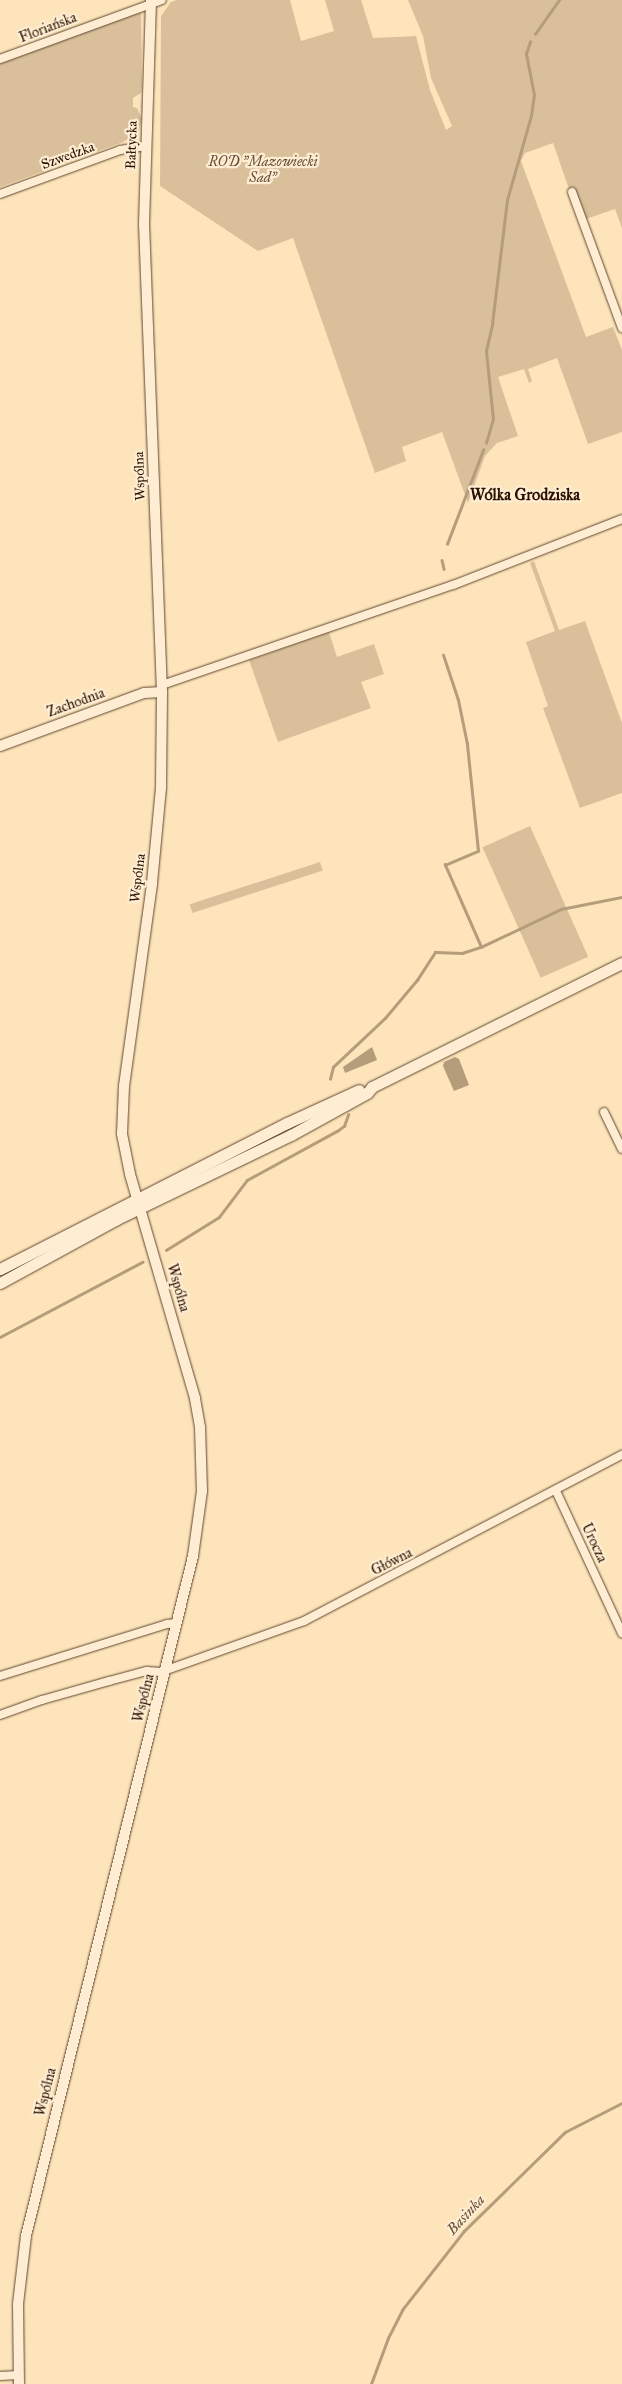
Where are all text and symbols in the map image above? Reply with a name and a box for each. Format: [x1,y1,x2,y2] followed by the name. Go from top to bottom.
[17,9,79,47] street label: Floriańska
[123,120,141,170] street label: Bałtycka
[39,139,97,173] street label: Szwedzka
[209,154,317,186] park label: ROD "Mazowiecki Sad"
[131,451,149,501] street label: Wspólna
[470,485,580,505] district label: Wólka Grodziska
[45,685,107,721] street label: Zachodnia
[127,853,149,903] street label: Wspólna
[163,1262,193,1314] street label: Wspólna
[578,1521,610,1565] street label: Urocza
[369,1545,415,1579] street label: Główna
[130,1672,158,1724] street label: Wspólna
[32,2066,60,2118] street label: Wspólna
[443,2191,489,2239] water label: Basinka

